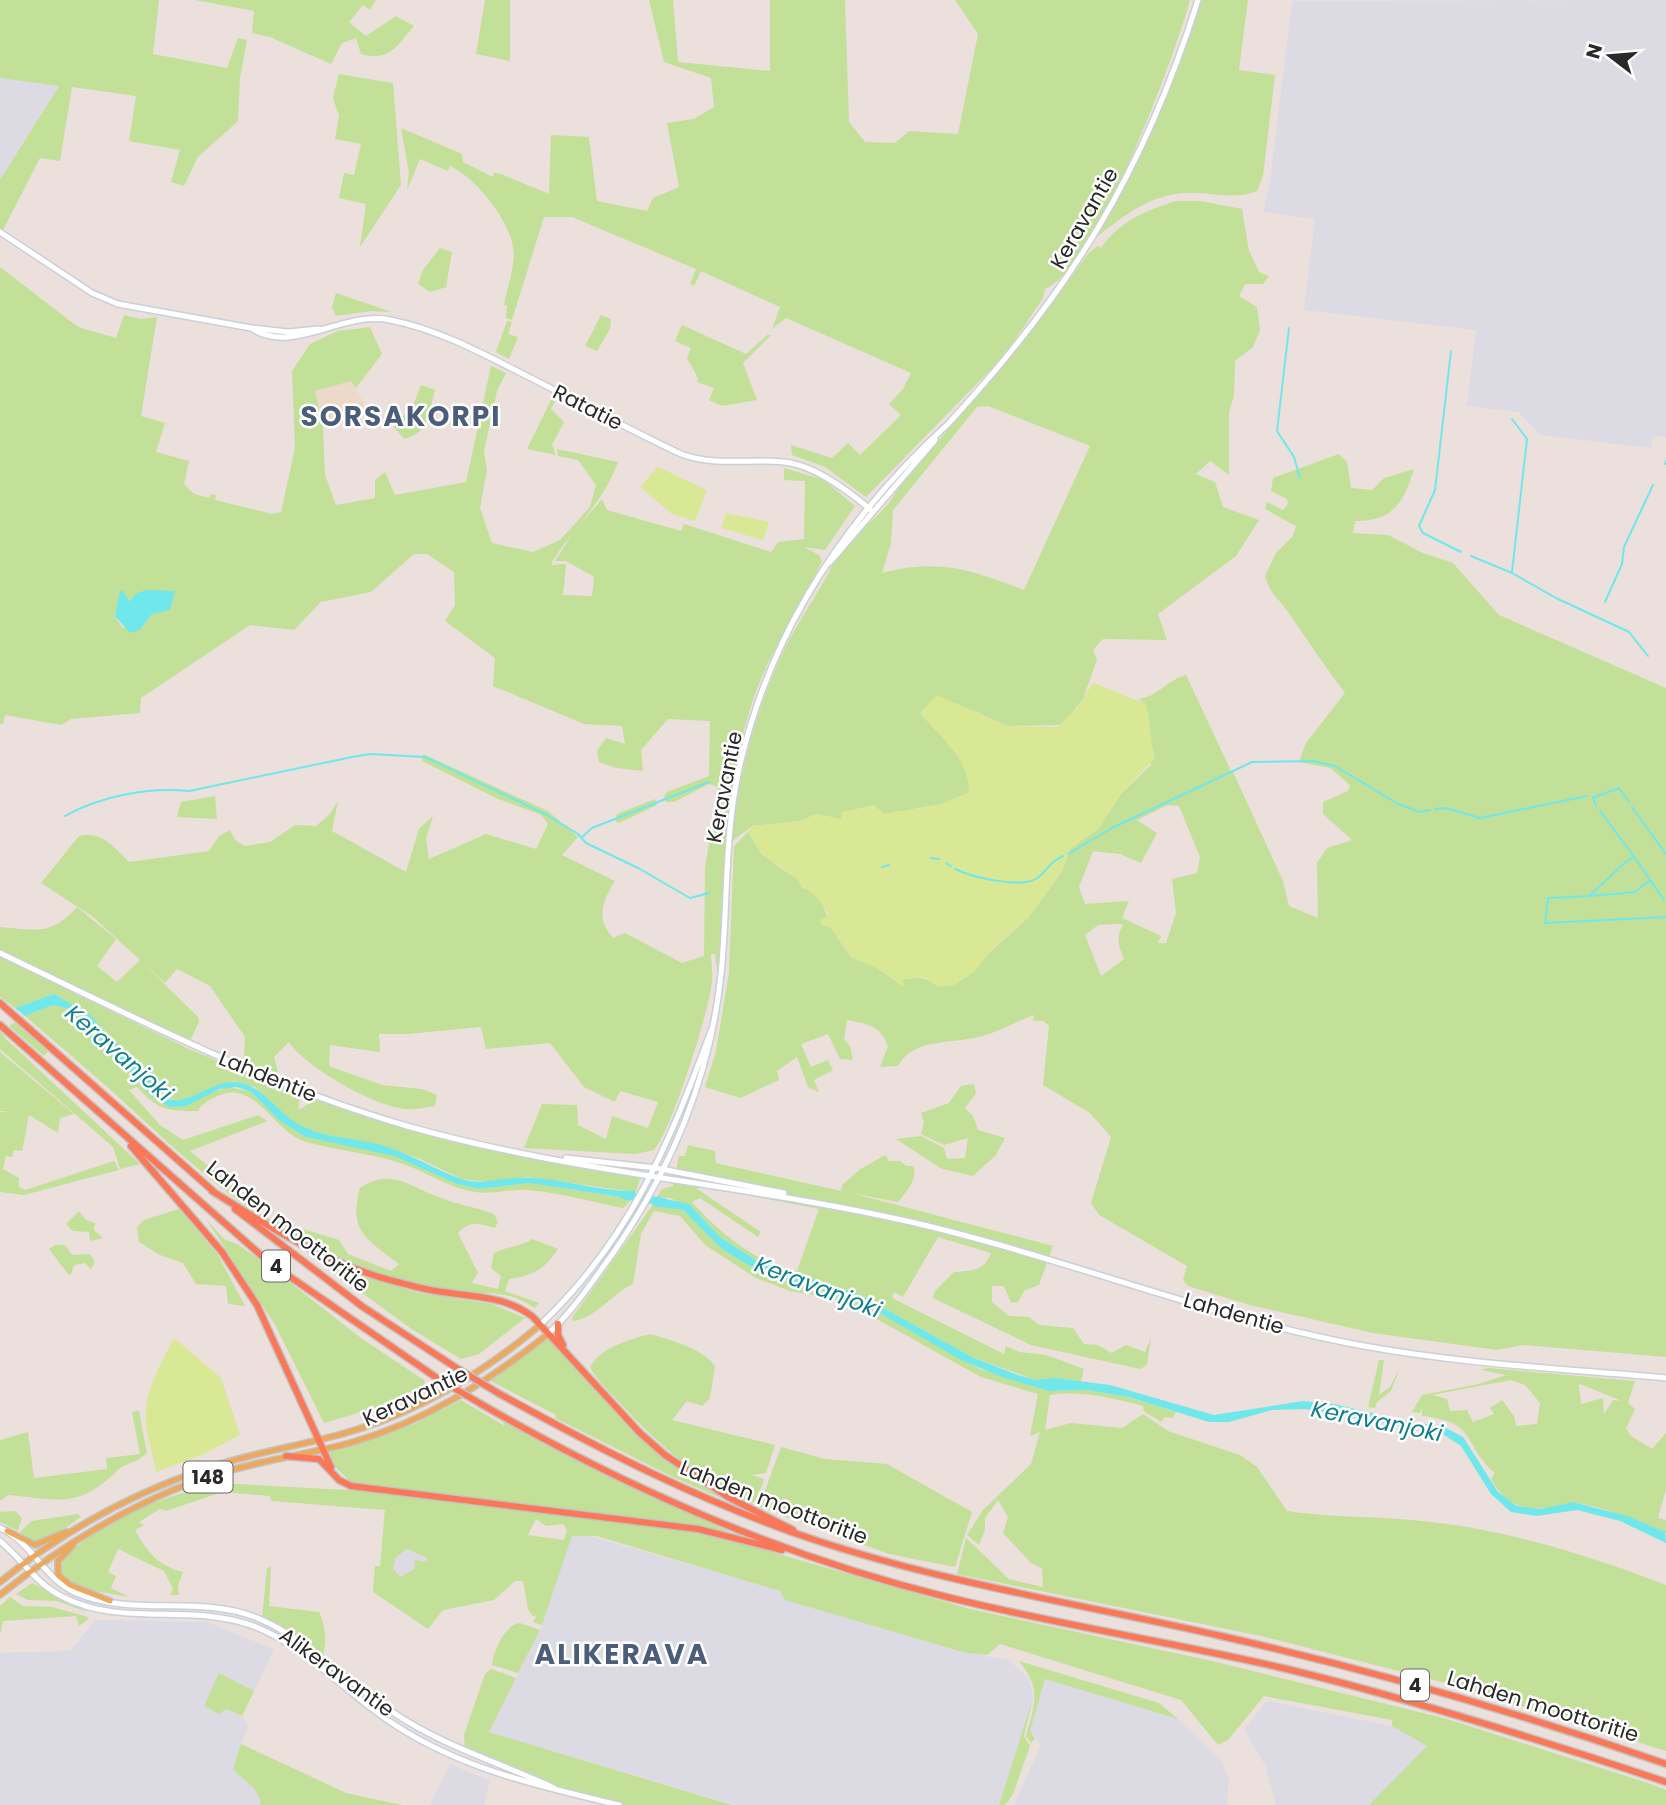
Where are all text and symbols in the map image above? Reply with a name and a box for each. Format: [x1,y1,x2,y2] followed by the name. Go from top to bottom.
[1575,21,1645,91] north arrow
[1579,41,1609,62] text: N
[1043,162,1125,274] street label: Keravantie
[548,377,628,437] street label: Ratatie
[301,397,501,436] district label: SORSAKORPI
[699,729,749,845] street label: Keravantie
[58,997,180,1109] water label: Keravanjoki
[215,1043,321,1109] street label: Lahdentie
[201,1153,375,1299] street label: Lahden moottoritie
[750,1248,886,1326] water label: Keravanjoki
[262,1250,290,1282] road number: 4
[1180,1285,1288,1341] street label: Lahdentie
[358,1359,472,1433] street label: Keravantie
[1309,1393,1446,1449] water label: Keravanjoki
[676,1453,872,1551] street label: Lahden moottoritie
[184,1462,232,1492] road number: 148
[274,1620,400,1724] street label: Alikeravantie
[535,1635,709,1674] district label: ALIKERAVA
[1444,1663,1642,1749] street label: Lahden moottoritie
[1401,1670,1429,1700] road number: 4

